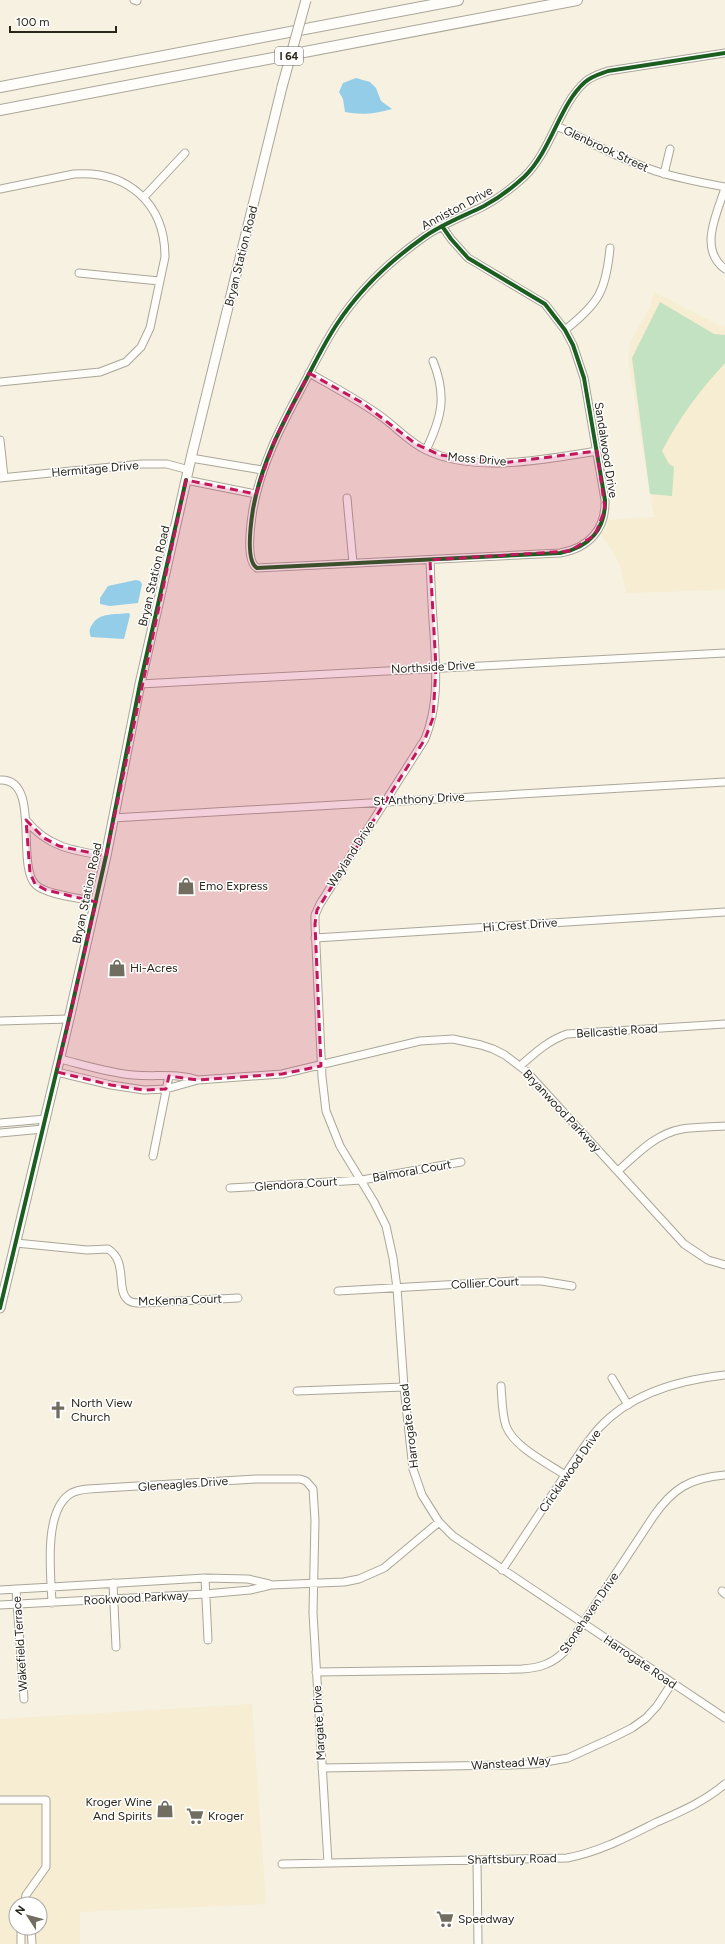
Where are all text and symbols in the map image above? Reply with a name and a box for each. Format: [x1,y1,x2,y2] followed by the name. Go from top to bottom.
[10,8,116,34] scale bar
[16,15,50,29] text: 100 m
[275,47,303,65] road number: I 64
[561,123,651,175] street label: Glenbrook Street
[419,183,495,233] street label: Anniston Drive
[222,204,260,308] street label: Bryan Station Road
[592,401,621,499] street label: Sandalwood Drive
[447,449,507,469] street label: Moss Drive
[51,458,140,480] street label: Hermitage Drive
[136,524,172,628] street label: Bryan Station Road
[391,658,476,676] street label: Northside Drive
[373,790,466,808] street label: St Anthony Drive
[324,818,378,890] street label: Wayland Drive
[69,841,105,945] street label: Bryan Station Road
[176,876,196,896] shop icon: Emo Express
[199,879,268,893] place label: Emo Express
[482,915,558,935] street label: Hi Crest Drive
[107,958,127,978] shop icon: Hi-Acres
[130,961,178,975] place label: Hi-Acres
[576,1021,658,1041] street label: Bellcastle Road
[520,1067,604,1156] street label: Bryanwood Parkway
[371,1157,453,1185] street label: Balmoral Court
[254,1174,338,1194] street label: Glendora Court
[451,1274,520,1292] street label: Collier Court
[138,1292,223,1308] street label: McKenna Court
[397,1383,421,1469] street label: Harrogate Road
[71,1396,133,1424] place label: North View Church
[48,1400,68,1420] church icon: North View Church
[536,1427,604,1515] street label: Cricklewood Drive
[138,1474,229,1494] street label: Gleneagles Drive
[557,1569,622,1656] street label: Stonehaven Drive
[83,1588,189,1608] street label: Rookwood Parkway
[10,1595,30,1692] street label: Wakefield Terrace
[601,1632,679,1692] street label: Harrogate Road
[310,1685,328,1761] street label: Margate Drive
[471,1753,552,1773] street label: Wanstead Way
[86,1795,152,1823] place label: Kroger Wine And Spirits
[155,1799,175,1819] shop icon: Kroger Wine And Spirits
[185,1806,205,1826] supermarket icon: Kroger
[208,1809,244,1823] place label: Kroger
[467,1851,557,1867] street label: Shaftsbury Road
[8,1896,48,1936] north arrow
[13,1903,28,1918] text: N
[435,1909,455,1929] supermarket icon: Speedway
[458,1912,515,1926] place label: Speedway

